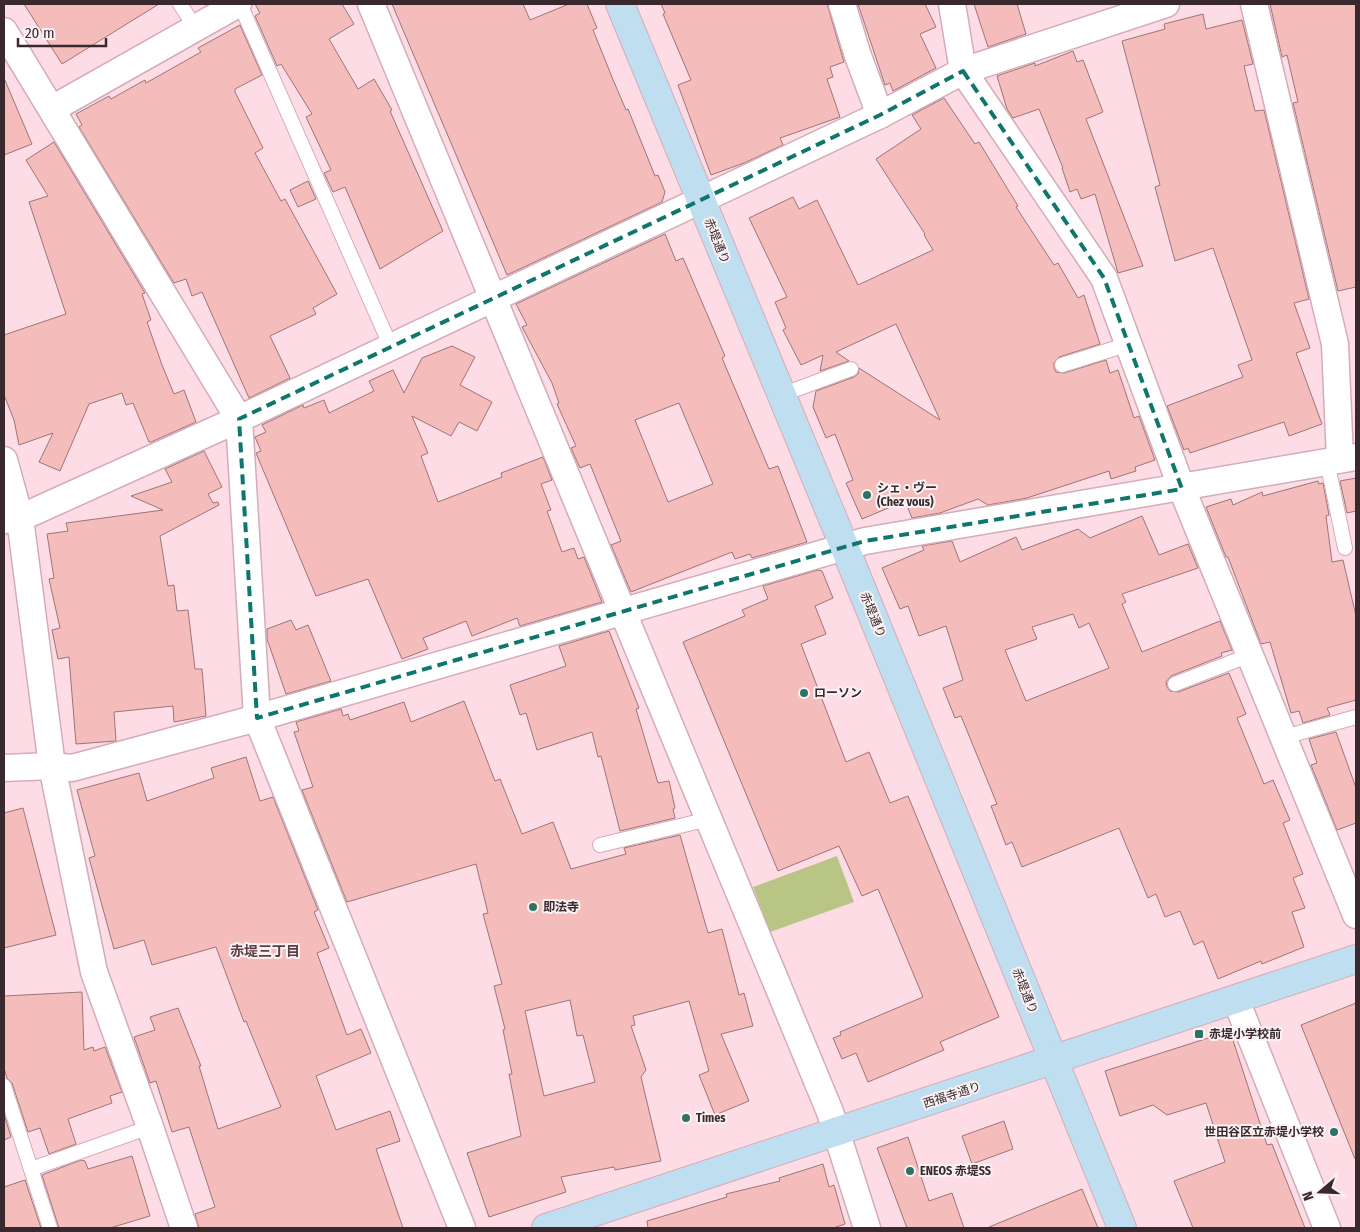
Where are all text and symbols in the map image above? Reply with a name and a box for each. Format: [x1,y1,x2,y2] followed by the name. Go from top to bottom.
[18,15,105,47] scale bar
[25,24,55,42] text: 20 m
[702,216,732,266] street label: 赤堤通り
[877,481,937,509] place label: シェ・ヴー (Chez vous)
[861,489,873,501] marker: シェ・ヴー (Chez vous)
[858,590,888,640] street label: 赤堤通り
[814,686,862,700] place label: ローソン
[798,687,810,699] marker: ローソン
[543,900,579,914] place label: 即法寺
[527,901,539,913] marker: 即法寺
[230,943,300,960] district label: 赤堤三丁目
[1010,966,1040,1016] street label: 赤堤通り
[1209,1027,1281,1041] place label: 赤堤小学校前
[1193,1028,1205,1040] marker: 赤堤小学校前
[921,1079,983,1111] street label: 西福寺通り
[696,1111,726,1125] place label: Times
[680,1112,692,1124] marker: Times
[1204,1125,1324,1139] place label: 世田谷区立赤堤小学校
[1328,1126,1340,1138] marker: 世田谷区立赤堤小学校
[920,1164,991,1178] place label: ENEOS 赤堤SS
[904,1165,916,1177] marker: ENEOS 赤堤SS
[1295,1167,1345,1217] north arrow
[1299,1189,1318,1203] text: N

